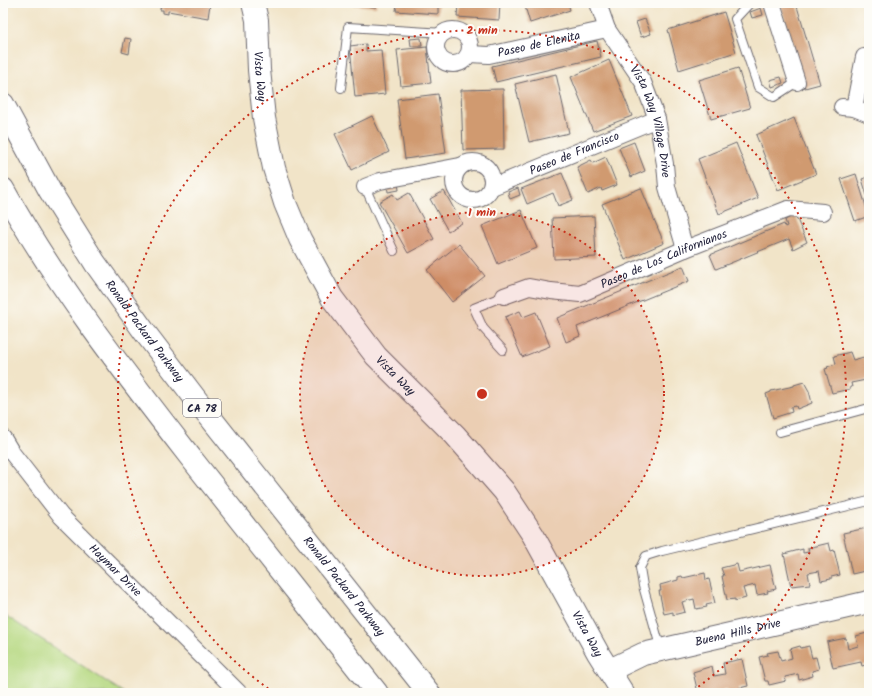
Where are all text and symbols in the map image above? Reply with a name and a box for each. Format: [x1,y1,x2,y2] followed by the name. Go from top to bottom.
[466,21,498,40] text: 2 min
[496,26,582,63] street label: Paseo de Elenita
[248,51,271,103] street label: Vista Way
[625,62,675,179] street label: Vista Way Village Drive
[527,127,622,181] street label: Paseo de Francisco
[468,203,496,222] text: 1 min
[598,225,730,294] street label: Paseo de Los Californianos
[100,276,189,387] street label: Ronald Packard Parkway
[371,351,420,401] street label: Vista Way
[475,387,489,401] centre of rings
[183,399,221,417] road number: CA 78
[298,532,390,641] street label: Ronald Packard Parkway
[84,540,146,602] street label: Haymar Drive
[567,607,608,661] street label: Vista Way
[693,613,783,652] street label: Buena Hills Drive

